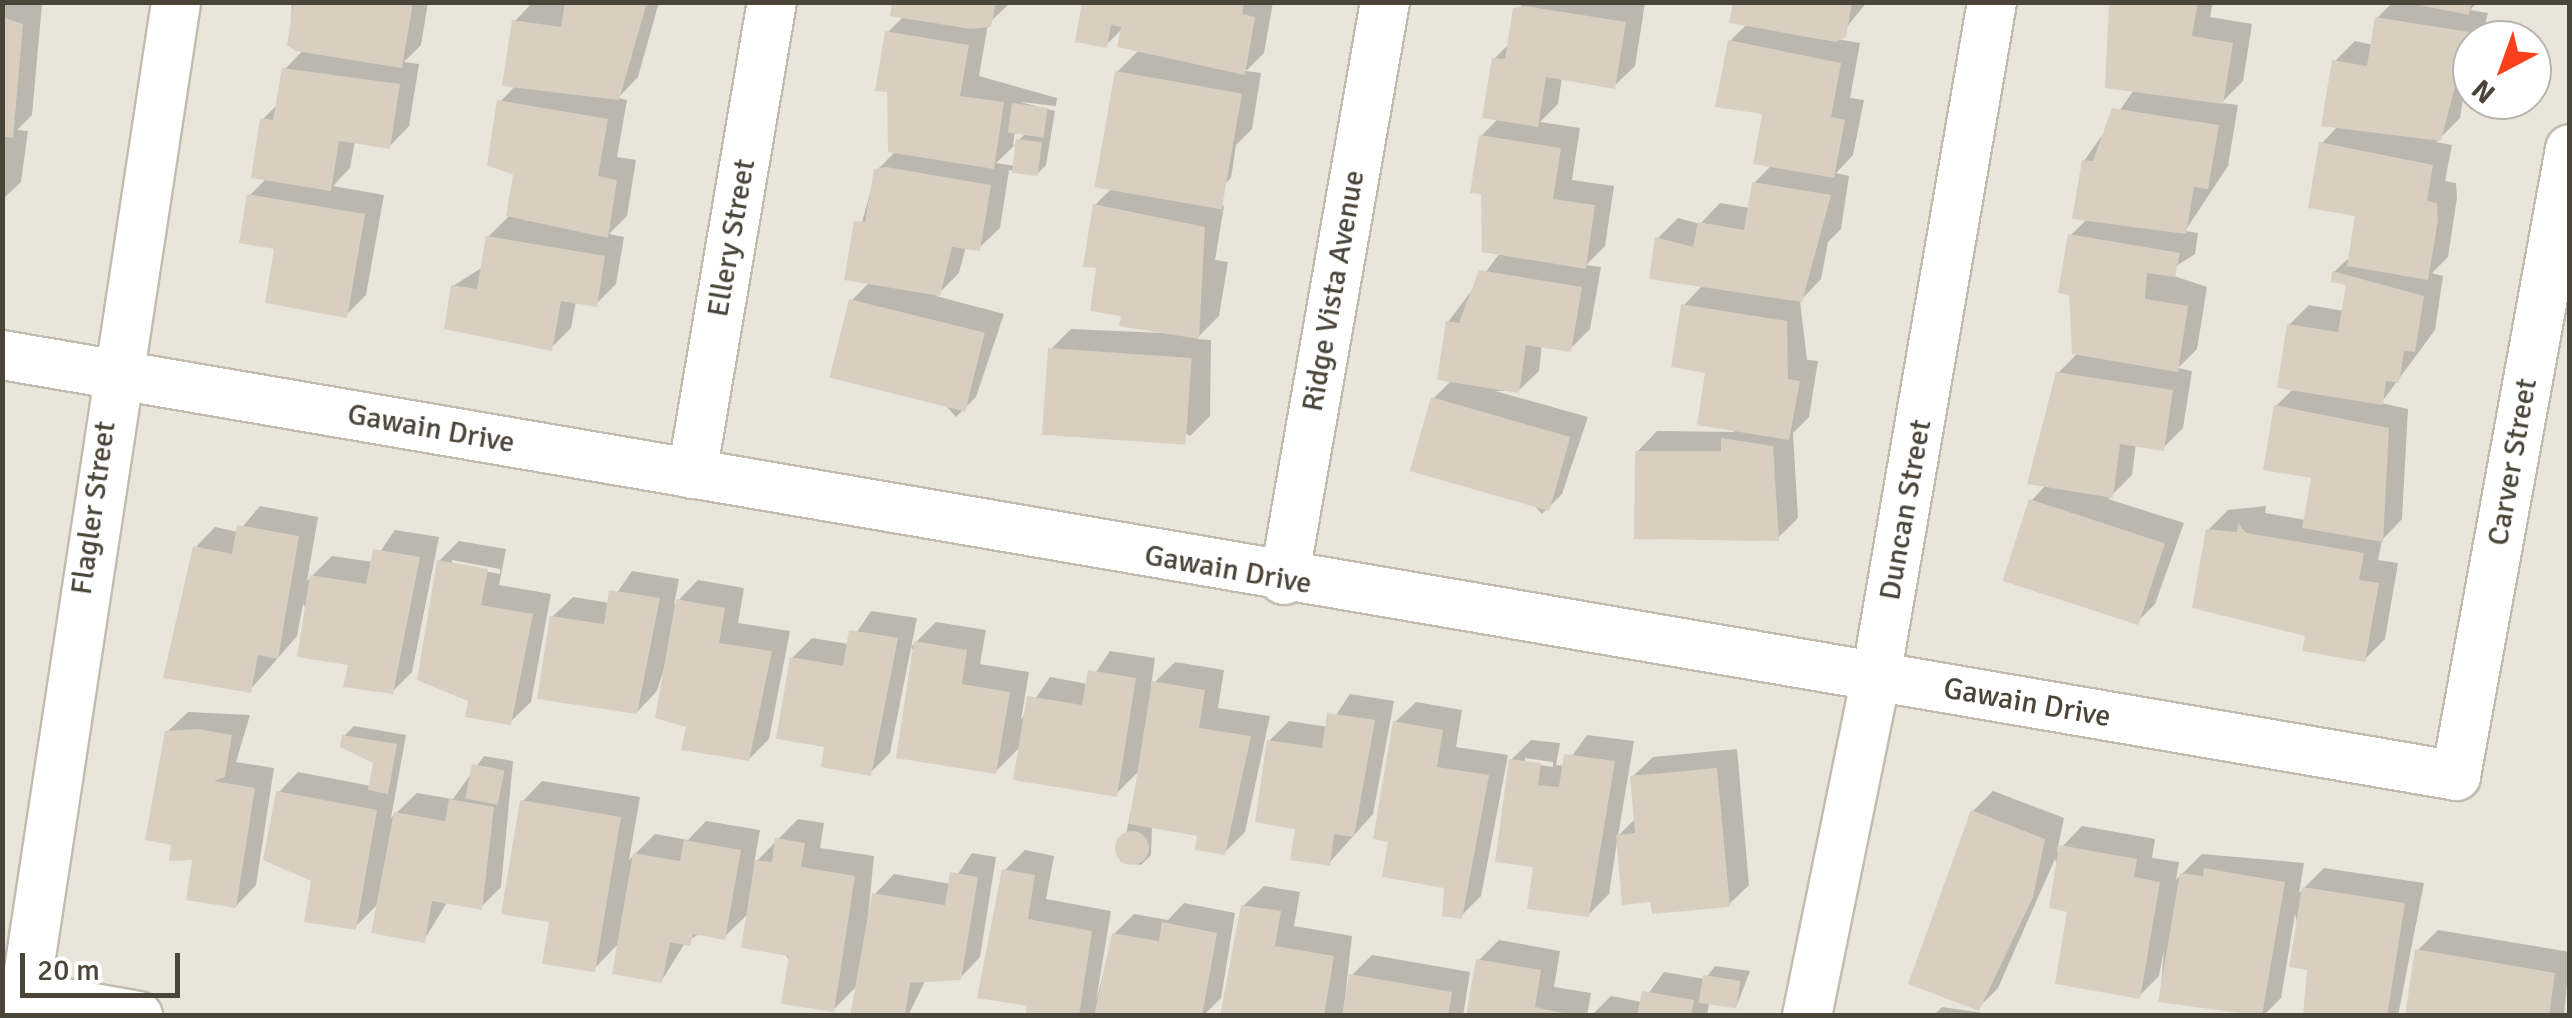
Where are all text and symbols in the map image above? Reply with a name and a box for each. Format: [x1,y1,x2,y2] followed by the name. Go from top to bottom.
[2452,20,2552,120] north arrow
[2465,72,2502,110] text: N
[700,156,764,320] street label: Ellery Street
[1295,168,1373,414] street label: Ridge Vista Avenue
[2481,376,2545,548] street label: Carver Street
[345,397,517,461] street label: Gawain Drive
[1872,417,1940,603] street label: Duncan Street
[64,419,124,597] street label: Flagler Street
[1142,538,1314,602] street label: Gawain Drive
[1941,671,2113,735] street label: Gawain Drive
[25,933,185,995] scale bar
[37,952,100,989] text: 20 m

